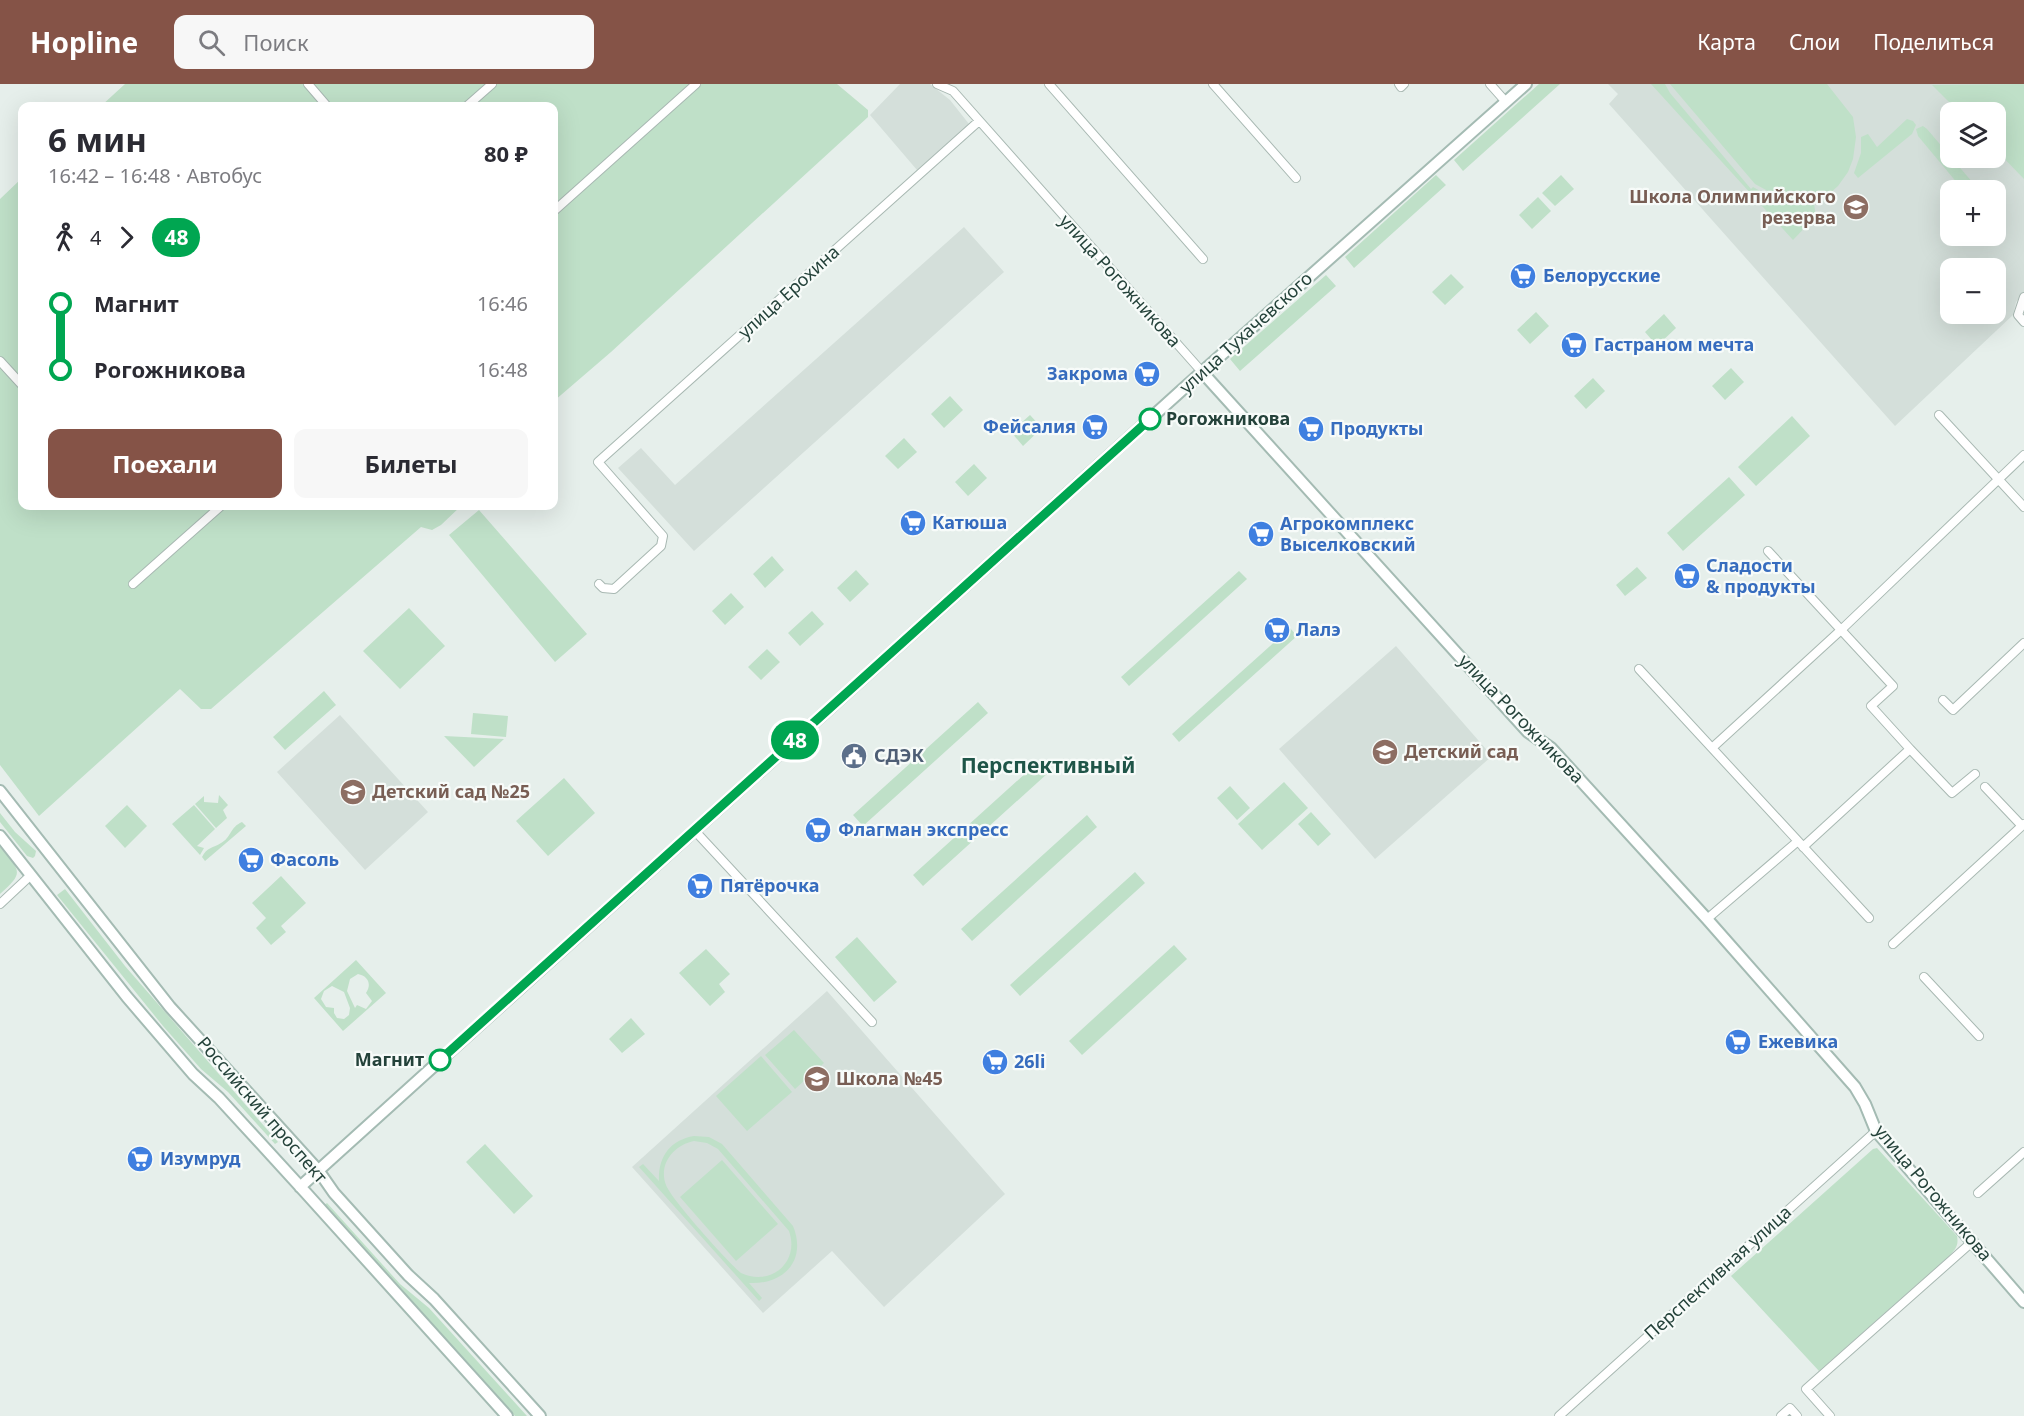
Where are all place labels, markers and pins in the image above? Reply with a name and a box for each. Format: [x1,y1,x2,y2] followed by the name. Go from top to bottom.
[1629,184,1836,229] place label: Школа Олимпийского резерва
[1841,192,1871,222] school or university icon: Школа Олимпийского резерва
[1508,261,1538,291] supermarket icon: Белорусские
[1543,263,1661,287] place label: Белорусские
[1559,330,1589,360] supermarket icon: Гастраном мечта
[1594,332,1754,356] place label: Гастраном мечта
[1132,359,1162,389] supermarket icon: Закрома
[1047,361,1128,385] place label: Закрома
[1166,406,1290,430] place label: Рогожникова
[1139,408,1161,430] marker: Рогожникова
[1080,412,1110,442] supermarket icon: Фейсалия
[983,414,1076,438] place label: Фейсалия
[1296,414,1326,444] supermarket icon: Продукты
[1330,416,1423,440] place label: Продукты
[898,508,928,538] supermarket icon: Катюша
[932,510,1007,534] place label: Катюша
[1280,511,1416,556] place label: Агрокомплекс Выселковский
[1246,519,1276,549] supermarket icon: Агрокомплекс Выселковский
[1706,553,1816,598] place label: Сладости & продукты
[1672,561,1702,591] supermarket icon: Сладости & продукты
[1262,615,1292,645] supermarket icon: Лалэ
[1296,617,1341,641] place label: Лалэ
[1370,737,1400,767] school or university icon: Детский сад
[1404,739,1519,763] place label: Детский сад
[839,741,869,771] public building icon: СДЭК
[874,743,924,767] place label: СДЭК
[338,777,368,807] school or university icon: Детский сад №25
[372,779,530,803] place label: Детский сад №25
[803,815,833,845] supermarket icon: Флагман экспресс
[838,817,1009,841] place label: Флагман экспресс
[236,845,266,875] supermarket icon: Фасоль
[270,847,339,871] place label: Фасоль
[685,871,715,901] supermarket icon: Пятёрочка
[720,873,819,897] place label: Пятёрочка
[1723,1027,1753,1057] supermarket icon: Ежевика
[1758,1029,1838,1053] place label: Ежевика
[355,1047,424,1071] place label: Магнит
[980,1047,1010,1077] supermarket icon: 26li
[429,1049,451,1071] marker: Магнит
[1014,1049,1045,1073] place label: 26li
[802,1064,832,1094] school or university icon: Школа №45
[836,1066,943,1090] place label: Школа №45
[125,1144,155,1174] supermarket icon: Изумруд
[160,1146,241,1170] place label: Изумруд

